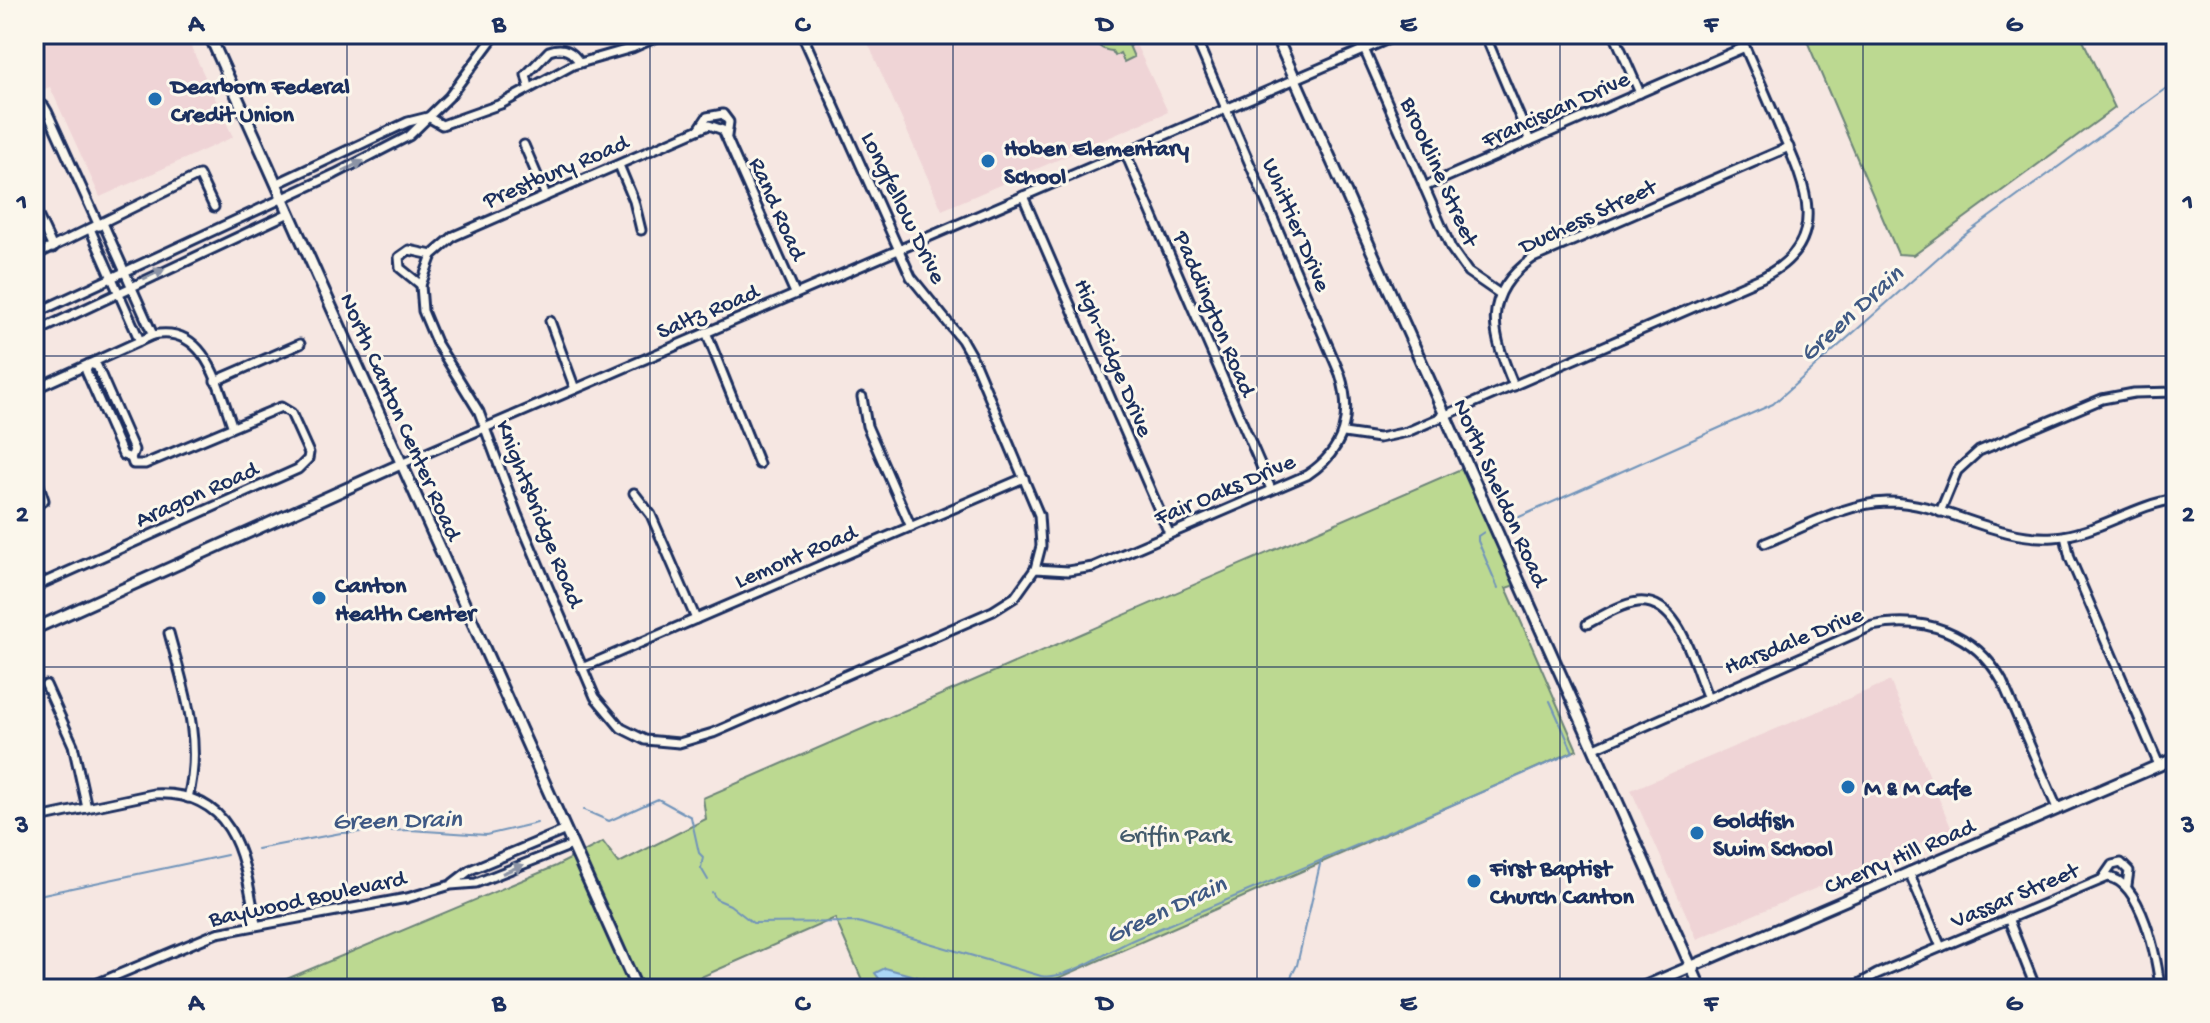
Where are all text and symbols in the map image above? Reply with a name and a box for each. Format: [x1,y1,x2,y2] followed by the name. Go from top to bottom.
[187,11,205,42] text: A
[491,11,507,42] text: B
[795,11,812,42] text: C
[1095,11,1115,42] text: D
[1400,11,1418,42] text: E
[1703,11,1719,42] text: F
[2006,11,2024,42] text: G
[1477,65,1635,157] street label: Franciscan Drive
[169,74,350,131] place label: Dearborn Federal Credit Union
[146,90,164,108] marker: Dearborn Federal Credit Union
[1392,92,1485,254] street label: Brookline Street
[853,128,951,290] street label: Longfellow Drive
[478,129,635,217] street label: Prestbury Road
[1004,136,1189,193] place label: Hoben Elementary School
[979,152,997,170] marker: Hoben Elementary School
[740,154,812,267] street label: Rand Road
[1254,154,1336,297] street label: Whittier Drive
[341,159,364,172] one-way arrow
[1514,173,1664,263] street label: Duchess Street
[16,189,27,220] text: 1
[2182,189,2193,220] text: 1
[1165,226,1261,403] street label: Paddington Road
[1795,260,1912,370] water label: Green Drain
[143,267,166,281] one-way arrow
[1065,275,1158,442] street label: High-Ridge Drive
[653,278,766,348] street label: Saltz Road
[331,289,467,547] street label: North Canton Center Road
[1444,395,1554,594] street label: North Sheldon Road
[487,416,589,614] street label: Knightsbridge Road
[1150,448,1301,534] street label: Fair Oaks Drive
[131,455,265,536] street label: Aragon Road
[16,501,29,532] text: 2
[2182,501,2195,532] text: 2
[731,519,864,597] street label: Lemont Road
[335,573,478,630] place label: Canton Health Center
[310,589,328,607] marker: Canton Health Center
[1721,601,1869,683] street label: Harsdale Drive
[1864,776,1973,805] place label: M & M Cafe
[1839,778,1857,796] marker: M & M Cafe
[332,806,463,839] water label: Green Drain
[1713,808,1833,865] place label: Goldfish Swim School
[14,812,29,843] text: 3
[2180,812,2195,843] text: 3
[1821,813,1982,903] street label: Cherry Hill Road
[1119,823,1233,852] park label: Griffin Park
[1688,824,1706,842] marker: Goldfish Swim School
[1489,856,1634,913] place label: First Baptist Church Canton
[1946,856,2086,937] street label: Vassar Street
[501,862,525,875] one-way arrow
[206,865,411,936] street label: Baywood Boulevard
[1102,870,1233,953] water label: Green Drain
[1465,872,1483,890] marker: First Baptist Church Canton
[187,990,205,1021] text: A
[491,990,507,1021] text: B
[795,990,812,1021] text: C
[1095,990,1115,1021] text: D
[1400,990,1418,1021] text: E
[1703,990,1719,1021] text: F
[2006,990,2024,1021] text: G

